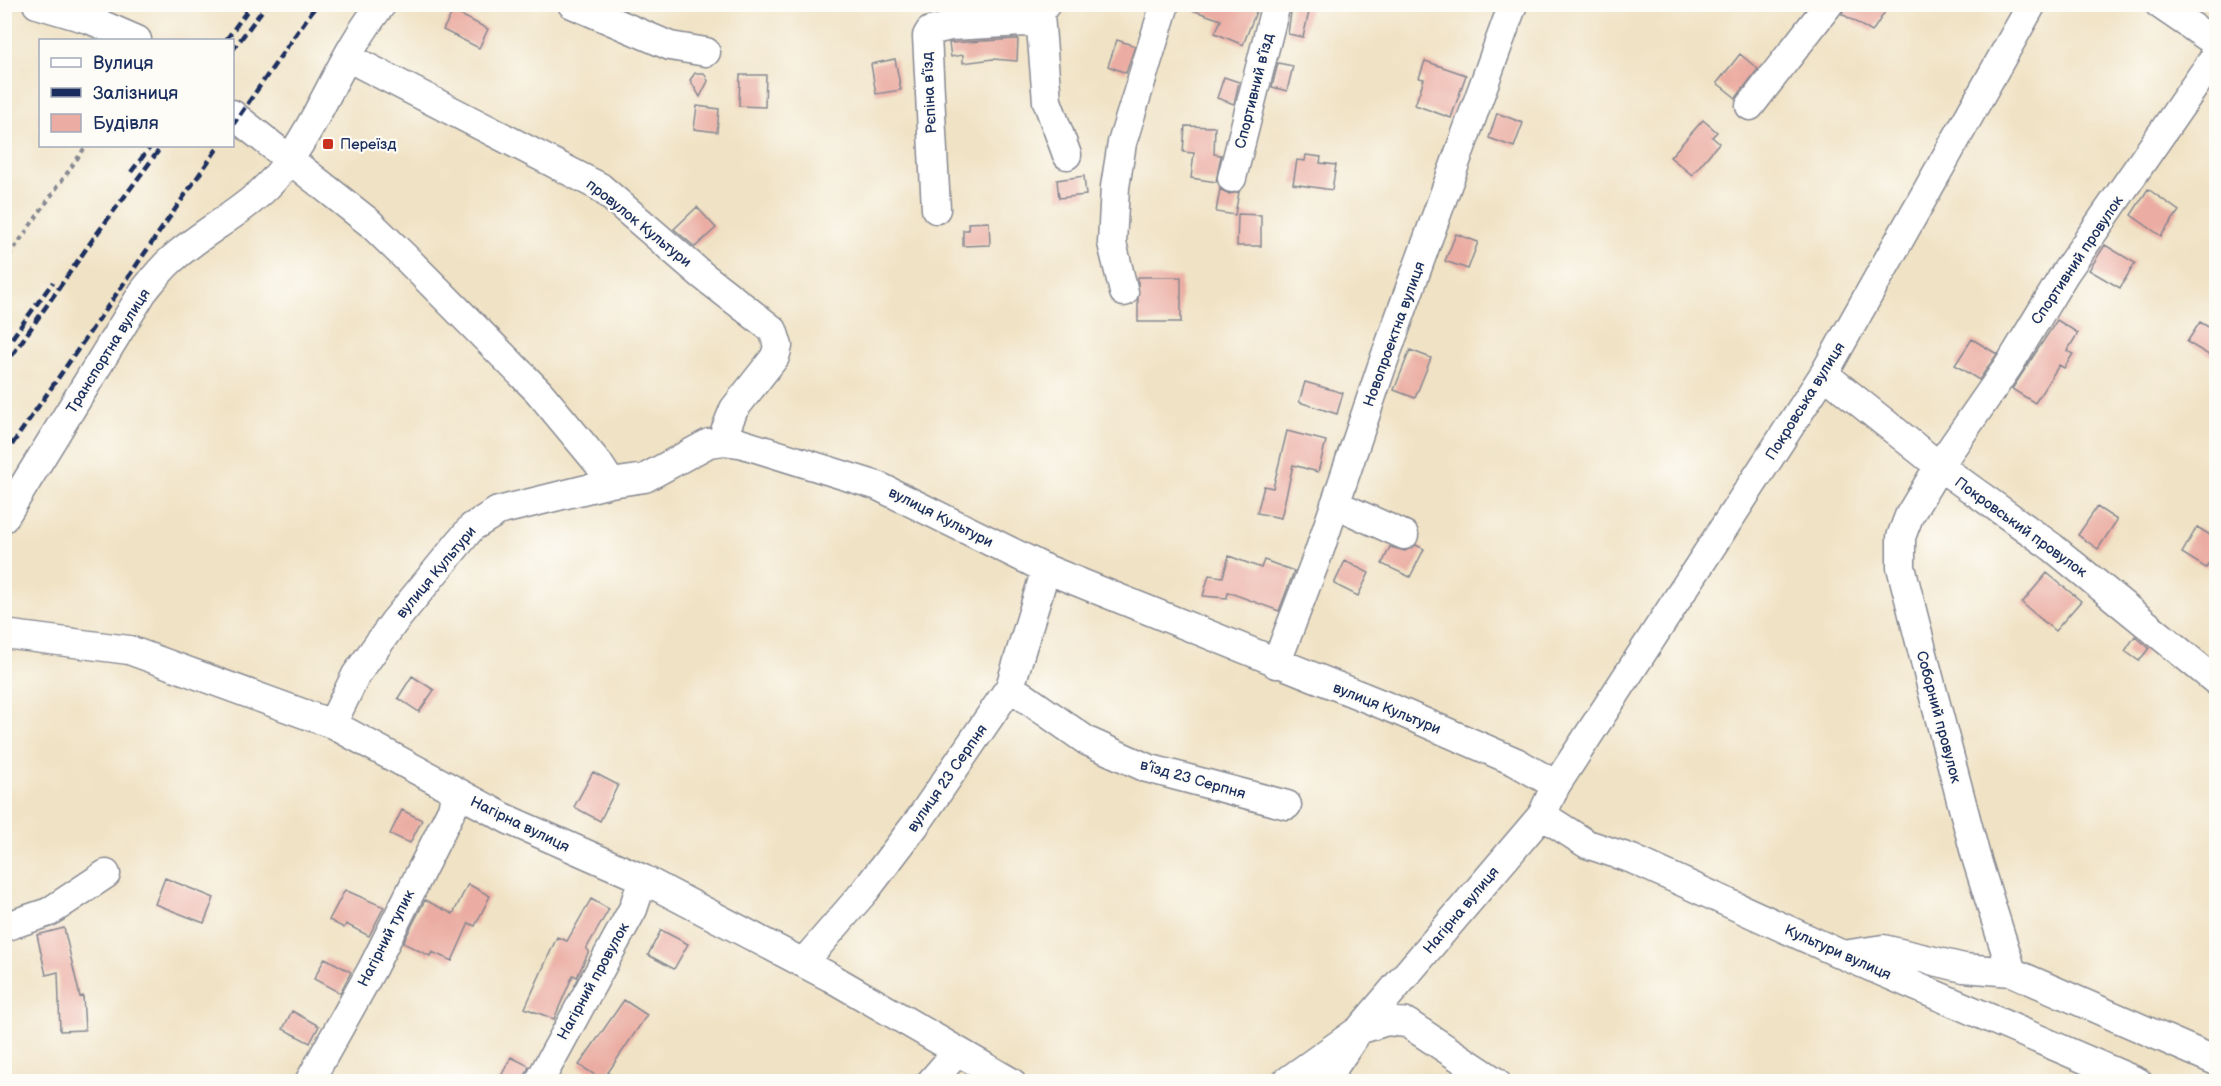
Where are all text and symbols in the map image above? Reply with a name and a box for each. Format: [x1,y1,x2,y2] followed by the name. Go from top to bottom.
[1231,32,1278,151] street label: Спортивний в’їзд
[39,39,234,147] legend
[918,52,941,134] street label: Рєпіна в’їзд
[93,53,154,74] text: Вулиця
[93,83,178,104] text: Залізниця
[93,113,159,134] text: Будівля
[340,135,396,154] place label: Переїзд
[321,137,335,151] marker: Переїзд
[582,175,695,272] street label: провулок Культури
[2027,192,2128,328] street label: Спортивний провулок
[1359,259,1430,409] street label: Новопроектна вулиця
[62,285,155,417] street label: Транспортна вулиця
[1761,339,1849,464] street label: Покровська вулиця
[1951,473,2091,582] street label: Покровський провулок
[885,483,996,552] street label: вулиця Культури
[392,522,481,622] street label: вулиця Культури
[1912,649,1965,785] street label: Соборний провулок
[1330,678,1444,739] street label: вулиця Культури
[903,721,992,836] street label: вулиця 23 Серпня
[1138,755,1248,804] street label: в’їзд 23 Серпня
[467,792,573,857] street label: Нагірна вулиця
[1419,863,1503,958] street label: Нагірна вулиця
[354,886,419,990] street label: Нагірний тупик
[553,919,634,1043] street label: Нагірний провулок
[1781,920,1894,984] street label: Культури вулиця

